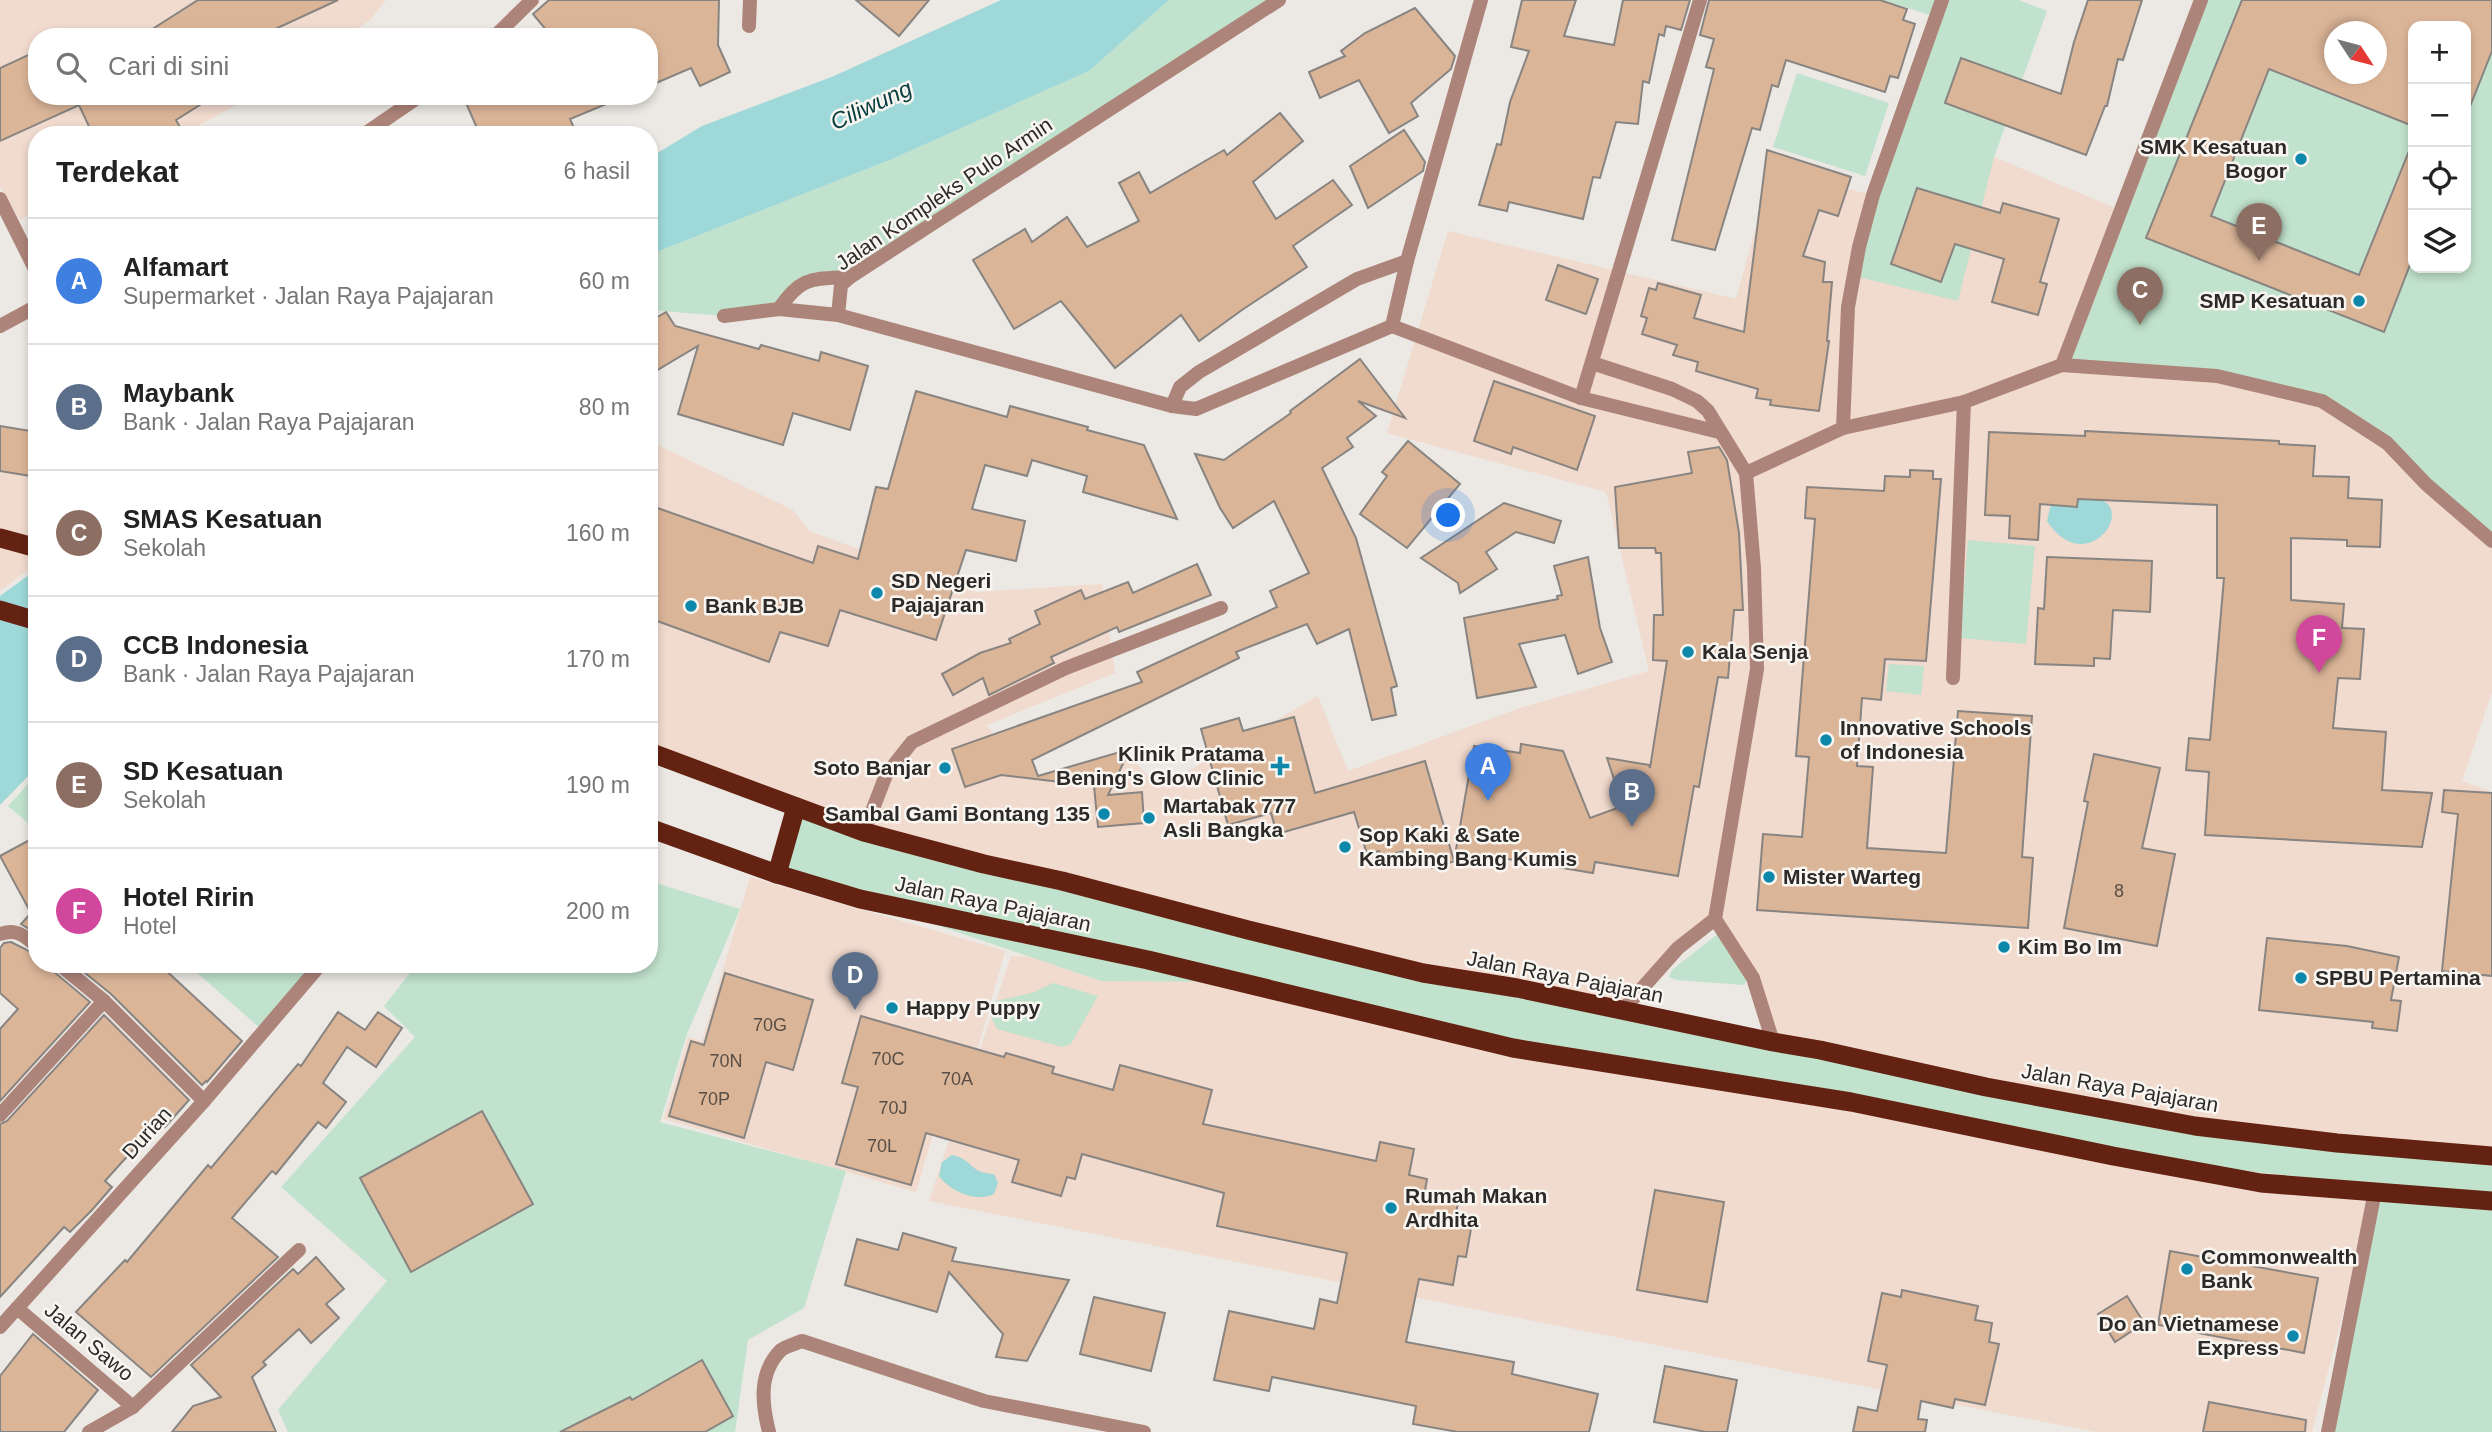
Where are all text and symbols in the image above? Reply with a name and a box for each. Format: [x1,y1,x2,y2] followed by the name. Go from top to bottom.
[2324,21,2387,84] north arrow
[2408,21,2471,273] map controls
[2408,21,2471,84] button: +
[28,28,658,105] search box
[52,48,90,86] icon: search
[108,51,229,81] text: Cari di sini
[826,75,916,135] water label: Ciliwung
[2408,84,2471,147] button: −
[831,113,1056,275] street label: Jalan Kompleks Pulo Armin
[2140,135,2287,182] place label: SMK Kesatuan Bogor
[2408,147,2471,210] button: locate
[2293,151,2309,167] marker: SMK Kesatuan Bogor
[56,155,179,188] text: Terdekat
[564,158,630,184] text: 6 hasil
[2236,203,2282,261] pin: E
[2408,210,2471,273] button: layers
[123,252,228,282] text: Alfamart
[2117,267,2163,325] pin: C
[71,268,87,294] text: A
[579,268,630,294] text: 60 m
[123,283,494,309] text: Supermarket · Jalan Raya Pajajaran
[2200,289,2345,312] place label: SMP Kesatuan
[2351,293,2367,309] marker: SMP Kesatuan
[123,378,234,408] text: Maybank
[71,394,87,420] text: B
[579,394,630,420] text: 80 m
[123,409,415,435] text: Bank · Jalan Raya Pajajaran
[1431,498,1465,532] your location
[123,504,322,534] text: SMAS Kesatuan
[71,520,87,546] text: C
[566,520,630,546] text: 160 m
[123,535,206,561] text: Sekolah
[891,569,991,616] place label: SD Negeri Pajajaran
[869,585,885,601] marker: SD Negeri Pajajaran
[705,594,804,617] place label: Bank BJB
[683,598,699,614] marker: Bank BJB
[2296,615,2342,673] pin: F
[123,630,308,660] text: CCB Indonesia
[1702,640,1809,663] place label: Kala Senja
[1680,644,1696,660] marker: Kala Senja
[71,646,87,672] text: D
[566,646,630,672] text: 170 m
[123,661,415,687] text: Bank · Jalan Raya Pajajaran
[1840,716,2031,763] place label: Innovative Schools of Indonesia
[1818,732,1834,748] marker: Innovative Schools of Indonesia
[1056,742,1264,789] place label: Klinik Pratama Bening's Glow Clinic
[1465,743,1511,801] pin: A
[123,756,283,786] text: SD Kesatuan
[813,756,931,779] place label: Soto Banjar
[1270,756,1290,776] marker: Klinik Pratama Bening's Glow Clinic
[937,760,953,776] marker: Soto Banjar
[1609,769,1655,827] pin: B
[71,772,87,798] text: E
[566,772,630,798] text: 190 m
[123,787,206,813] text: Sekolah
[1163,794,1296,841] place label: Martabak 777 Asli Bangka
[825,802,1090,825] place label: Sambal Gami Bontang 135
[1096,806,1112,822] marker: Sambal Gami Bontang 135
[1141,810,1157,826] marker: Martabak 777 Asli Bangka
[1359,823,1577,870] place label: Sop Kaki & Sate Kambing Bang Kumis
[1337,839,1353,855] marker: Sop Kaki & Sate Kambing Bang Kumis
[1783,865,1921,888] place label: Mister Warteg
[1761,869,1777,885] marker: Mister Warteg
[893,872,1093,936] street label: Jalan Raya Pajajaran
[2114,881,2124,901] house number: 8
[123,882,254,912] text: Hotel Ririn
[72,898,86,924] text: F
[566,898,630,924] text: 200 m
[123,913,177,939] text: Hotel
[2018,935,2122,958] place label: Kim Bo Im
[1996,939,2012,955] marker: Kim Bo Im
[1465,946,1665,1007] street label: Jalan Raya Pajajaran
[832,952,878,1010] pin: D
[2315,966,2481,989] place label: SPBU Pertamina
[2293,970,2309,986] marker: SPBU Pertamina
[906,996,1041,1019] place label: Happy Puppy
[884,1000,900,1016] marker: Happy Puppy
[753,1015,787,1035] house number: 70G
[871,1049,905,1069] house number: 70C
[709,1051,743,1071] house number: 70N
[2020,1059,2220,1116] street label: Jalan Raya Pajajaran
[941,1069,973,1089] house number: 70A
[698,1089,730,1109] house number: 70P
[878,1098,908,1118] house number: 70J
[117,1102,176,1163] street label: Durian
[867,1136,897,1156] house number: 70L
[1405,1184,1547,1231] place label: Rumah Makan Ardhita
[1383,1200,1399,1216] marker: Rumah Makan Ardhita
[2201,1245,2357,1292] place label: Commonwealth Bank
[2179,1261,2195,1277] marker: Commonwealth Bank
[40,1298,138,1385] street label: Jalan Sawo
[2098,1312,2279,1359] place label: Do an Vietnamese Express
[2285,1328,2301,1344] marker: Do an Vietnamese Express

